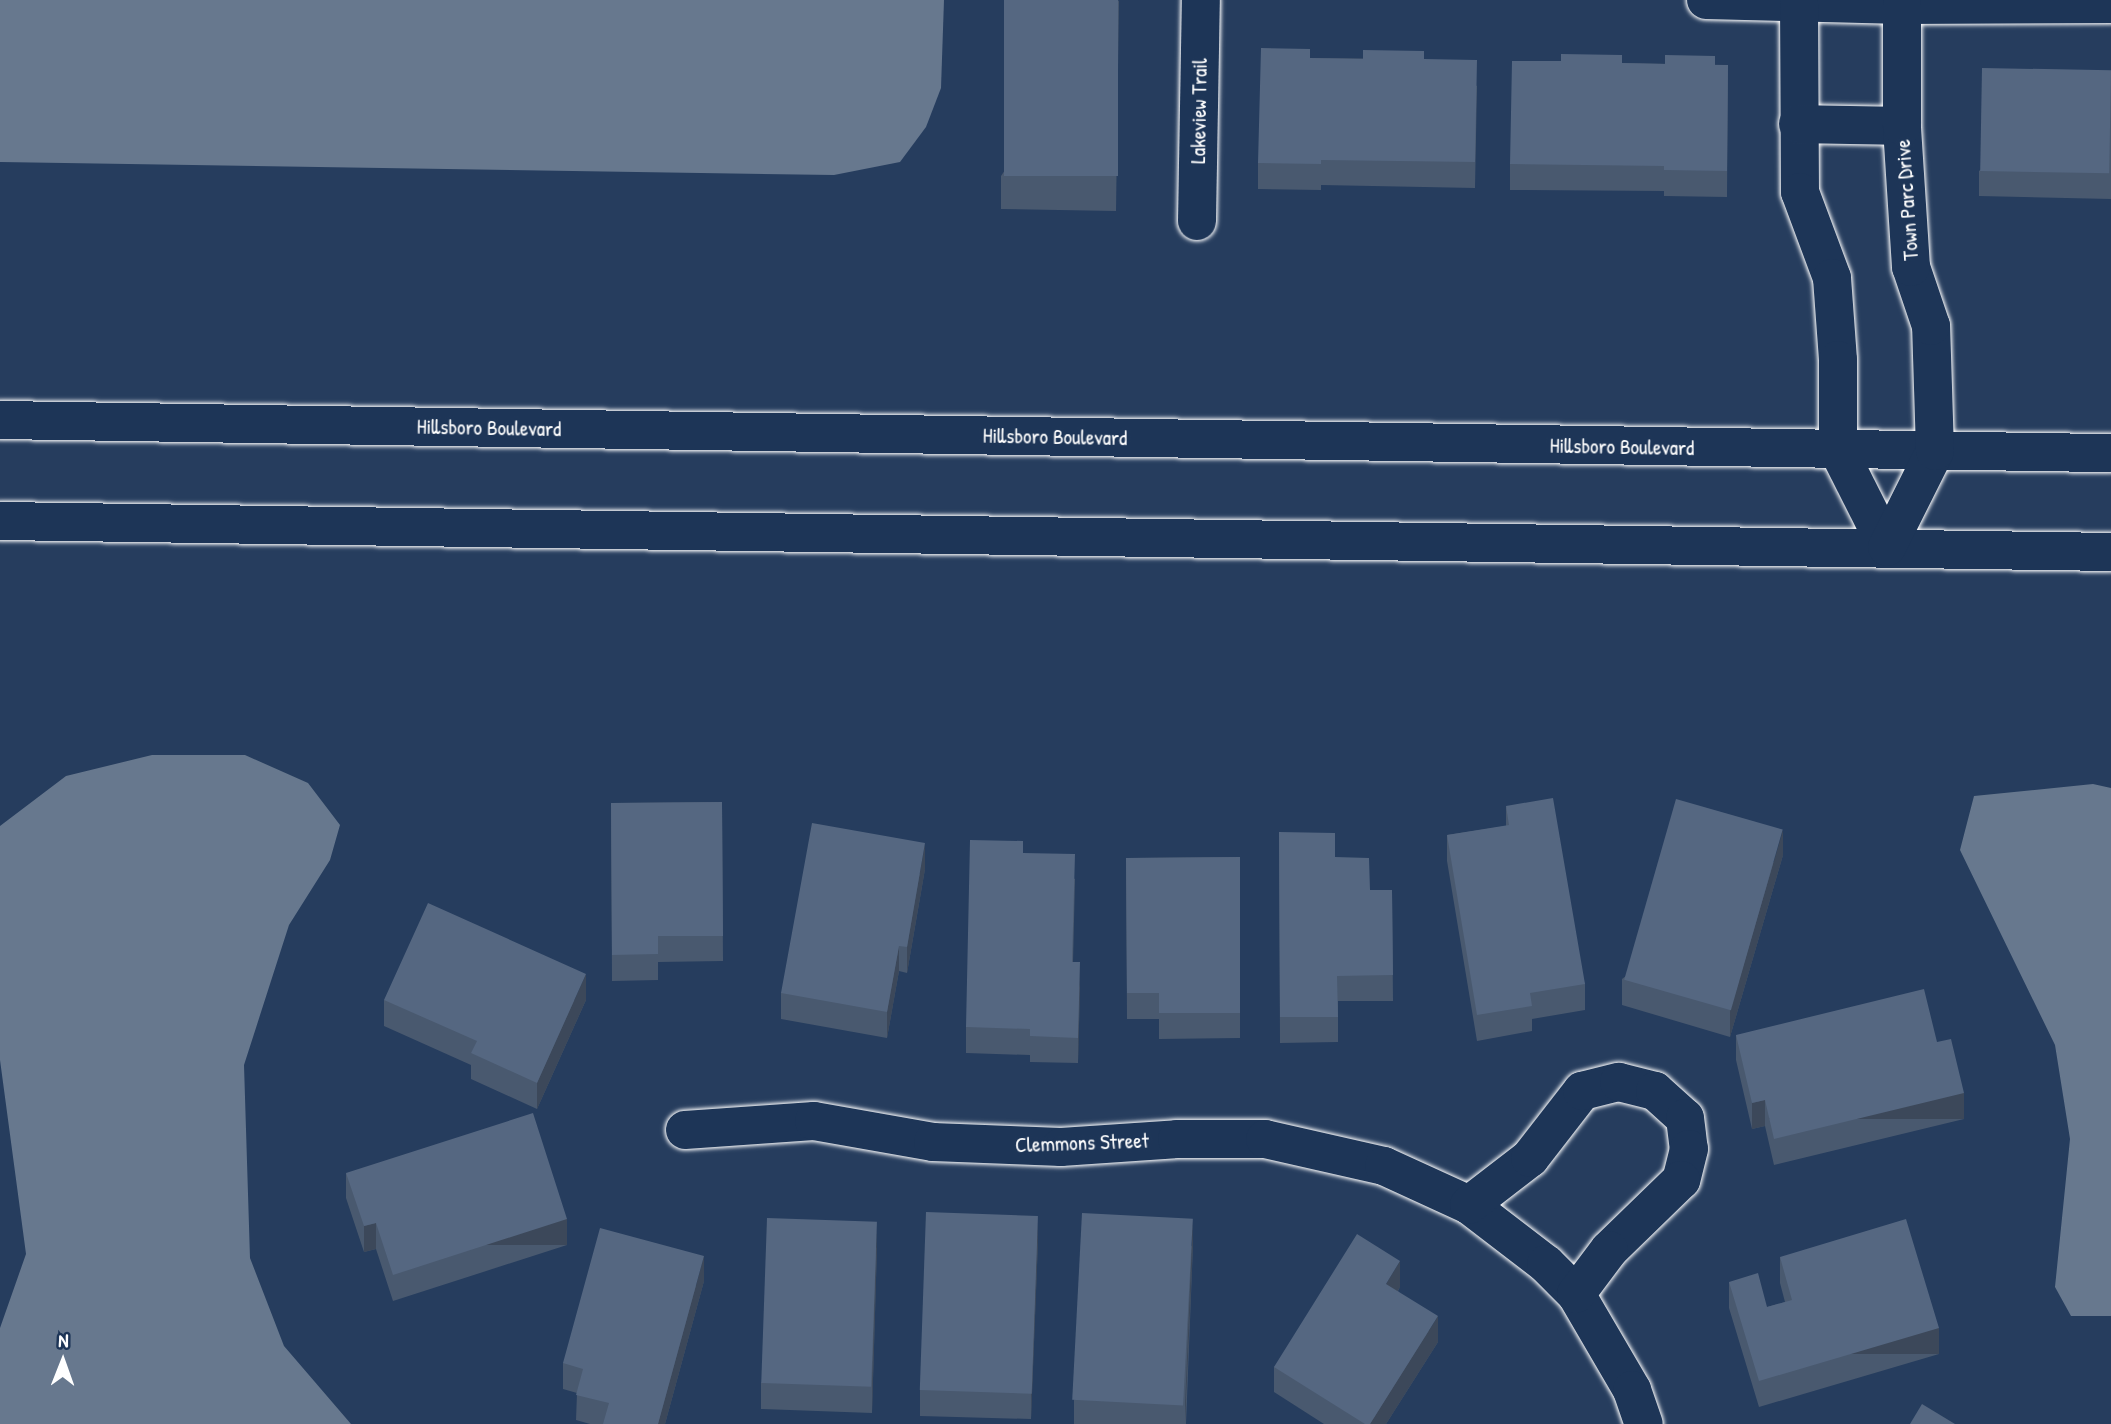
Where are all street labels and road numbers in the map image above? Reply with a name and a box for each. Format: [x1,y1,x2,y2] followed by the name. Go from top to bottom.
[1185,58,1213,164] street label: Lakeview Trail
[1890,139,1924,261] street label: Town Parc Drive
[417,414,561,442] street label: Hillsboro Boulevard
[983,423,1127,451] street label: Hillsboro Boulevard
[1550,433,1694,461] street label: Hillsboro Boulevard
[1015,1128,1149,1158] street label: Clemmons Street

